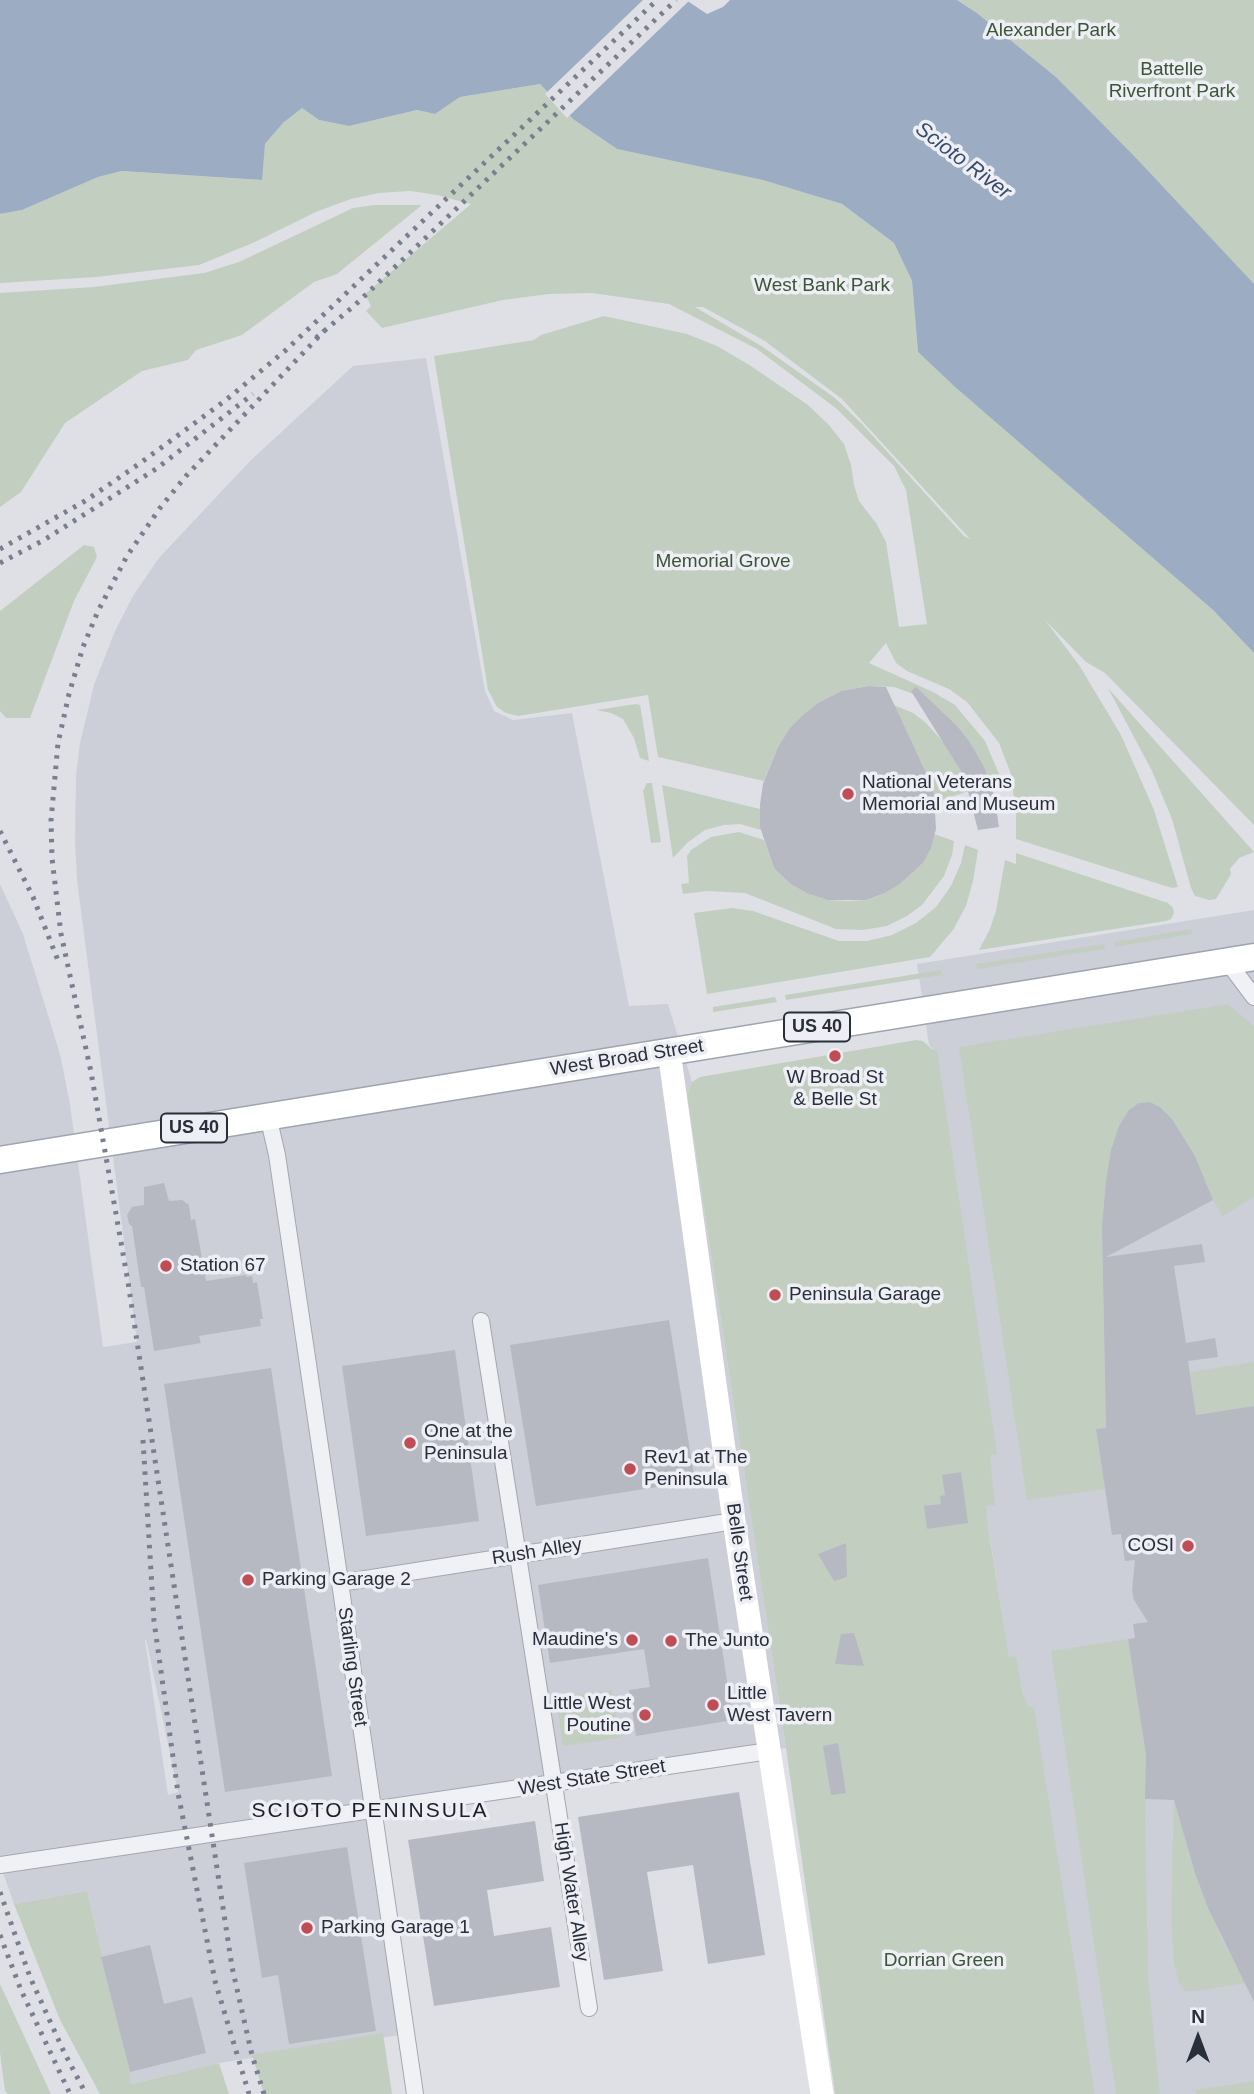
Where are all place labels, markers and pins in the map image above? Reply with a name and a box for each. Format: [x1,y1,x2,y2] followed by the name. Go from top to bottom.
[862,772,1055,816] place label: National Veterans Memorial and Museum
[840,786,856,802] marker: National Veterans Memorial and Museum
[827,1048,843,1064] marker: W Broad St & Belle St
[786,1067,884,1111] place label: W Broad St & Belle St
[180,1255,266,1277] place label: Station 67
[158,1258,174,1274] marker: Station 67
[789,1284,941,1306] place label: Peninsula Garage
[767,1287,783,1303] marker: Peninsula Garage
[424,1421,513,1465] place label: One at the Peninsula
[402,1435,418,1451] marker: One at the Peninsula
[644,1447,747,1491] place label: Rev1 at The Peninsula
[622,1461,638,1477] marker: Rev1 at The Peninsula
[1128,1535,1174,1557] place label: COSI
[1180,1538,1196,1554] marker: COSI
[262,1569,411,1591] place label: Parking Garage 2
[240,1572,256,1588] marker: Parking Garage 2
[532,1629,618,1651] place label: Maudine's
[685,1630,769,1652] place label: The Junto
[624,1632,640,1648] marker: Maudine's
[663,1633,679,1649] marker: The Junto
[727,1683,832,1727] place label: Little West Tavern
[543,1693,631,1737] place label: Little West Poutine
[705,1697,721,1713] marker: Little West Tavern
[637,1707,653,1723] marker: Little West Poutine
[321,1917,470,1939] place label: Parking Garage 1
[299,1920,315,1936] marker: Parking Garage 1

